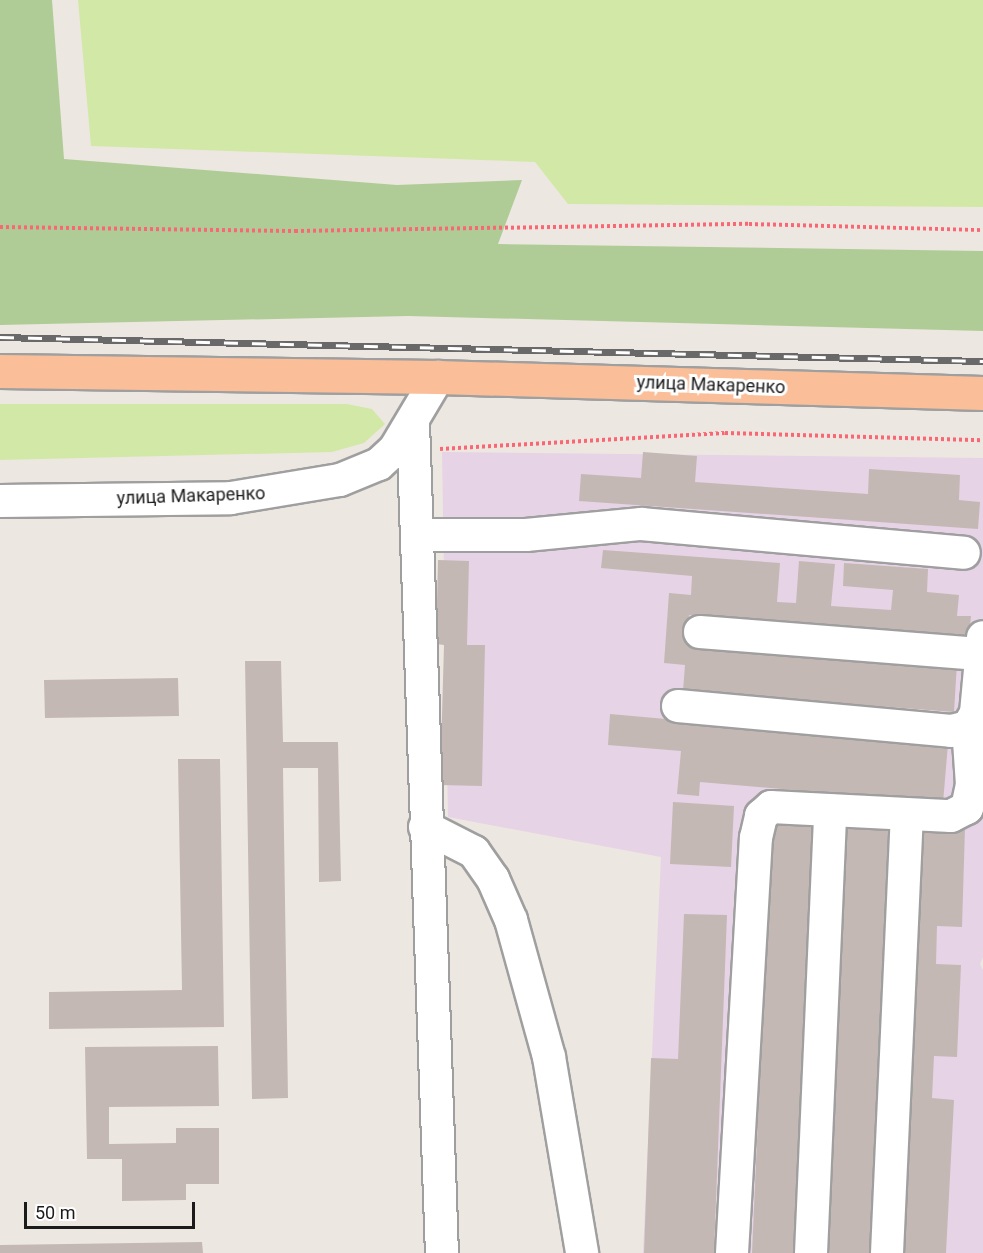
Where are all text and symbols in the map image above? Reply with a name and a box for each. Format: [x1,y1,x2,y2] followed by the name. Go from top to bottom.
[636,372,786,398] street label: улица Макаренко
[116,483,266,509] street label: улица Макаренко
[27,1190,198,1228] scale bar
[35,1202,75,1223] text: 50 m

